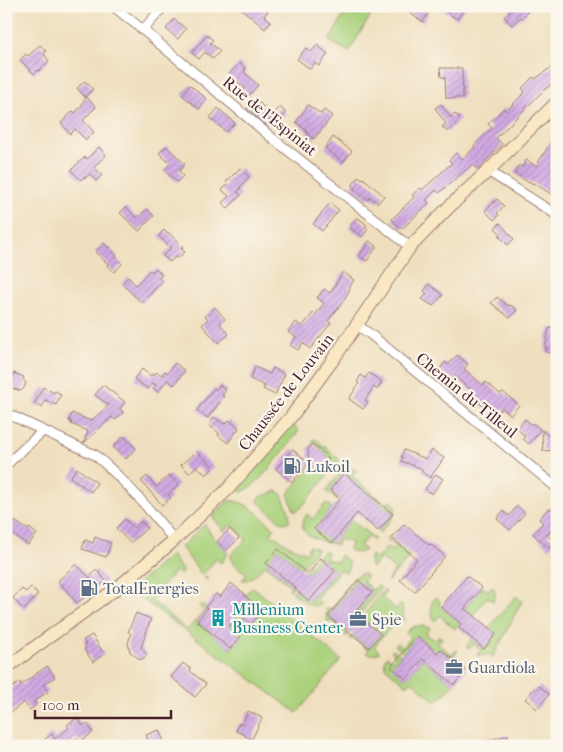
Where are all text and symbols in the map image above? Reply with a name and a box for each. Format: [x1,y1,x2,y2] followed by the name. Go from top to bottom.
[219,72,321,160] street label: Rue de l'Espiniat
[234,329,338,454] street label: Chaussée de Louvain
[413,348,522,442] street label: Chemin du Tilleul
[282,456,302,476] fuel station icon: Lukoil
[306,457,350,476] place label: Lukoil
[79,578,99,598] fuel station icon: TotalEnergies
[103,579,199,598] place label: TotalEnergies
[232,600,343,637] place label: Millenium Business Center
[208,608,228,628] building icon: Millenium Business Center
[348,609,368,629] office icon: Spie
[372,610,401,629] place label: Spie
[444,657,464,677] office icon: Guardiola
[468,658,536,677] place label: Guardiola
[35,687,171,719] scale bar
[42,696,80,714] text: 100 m

